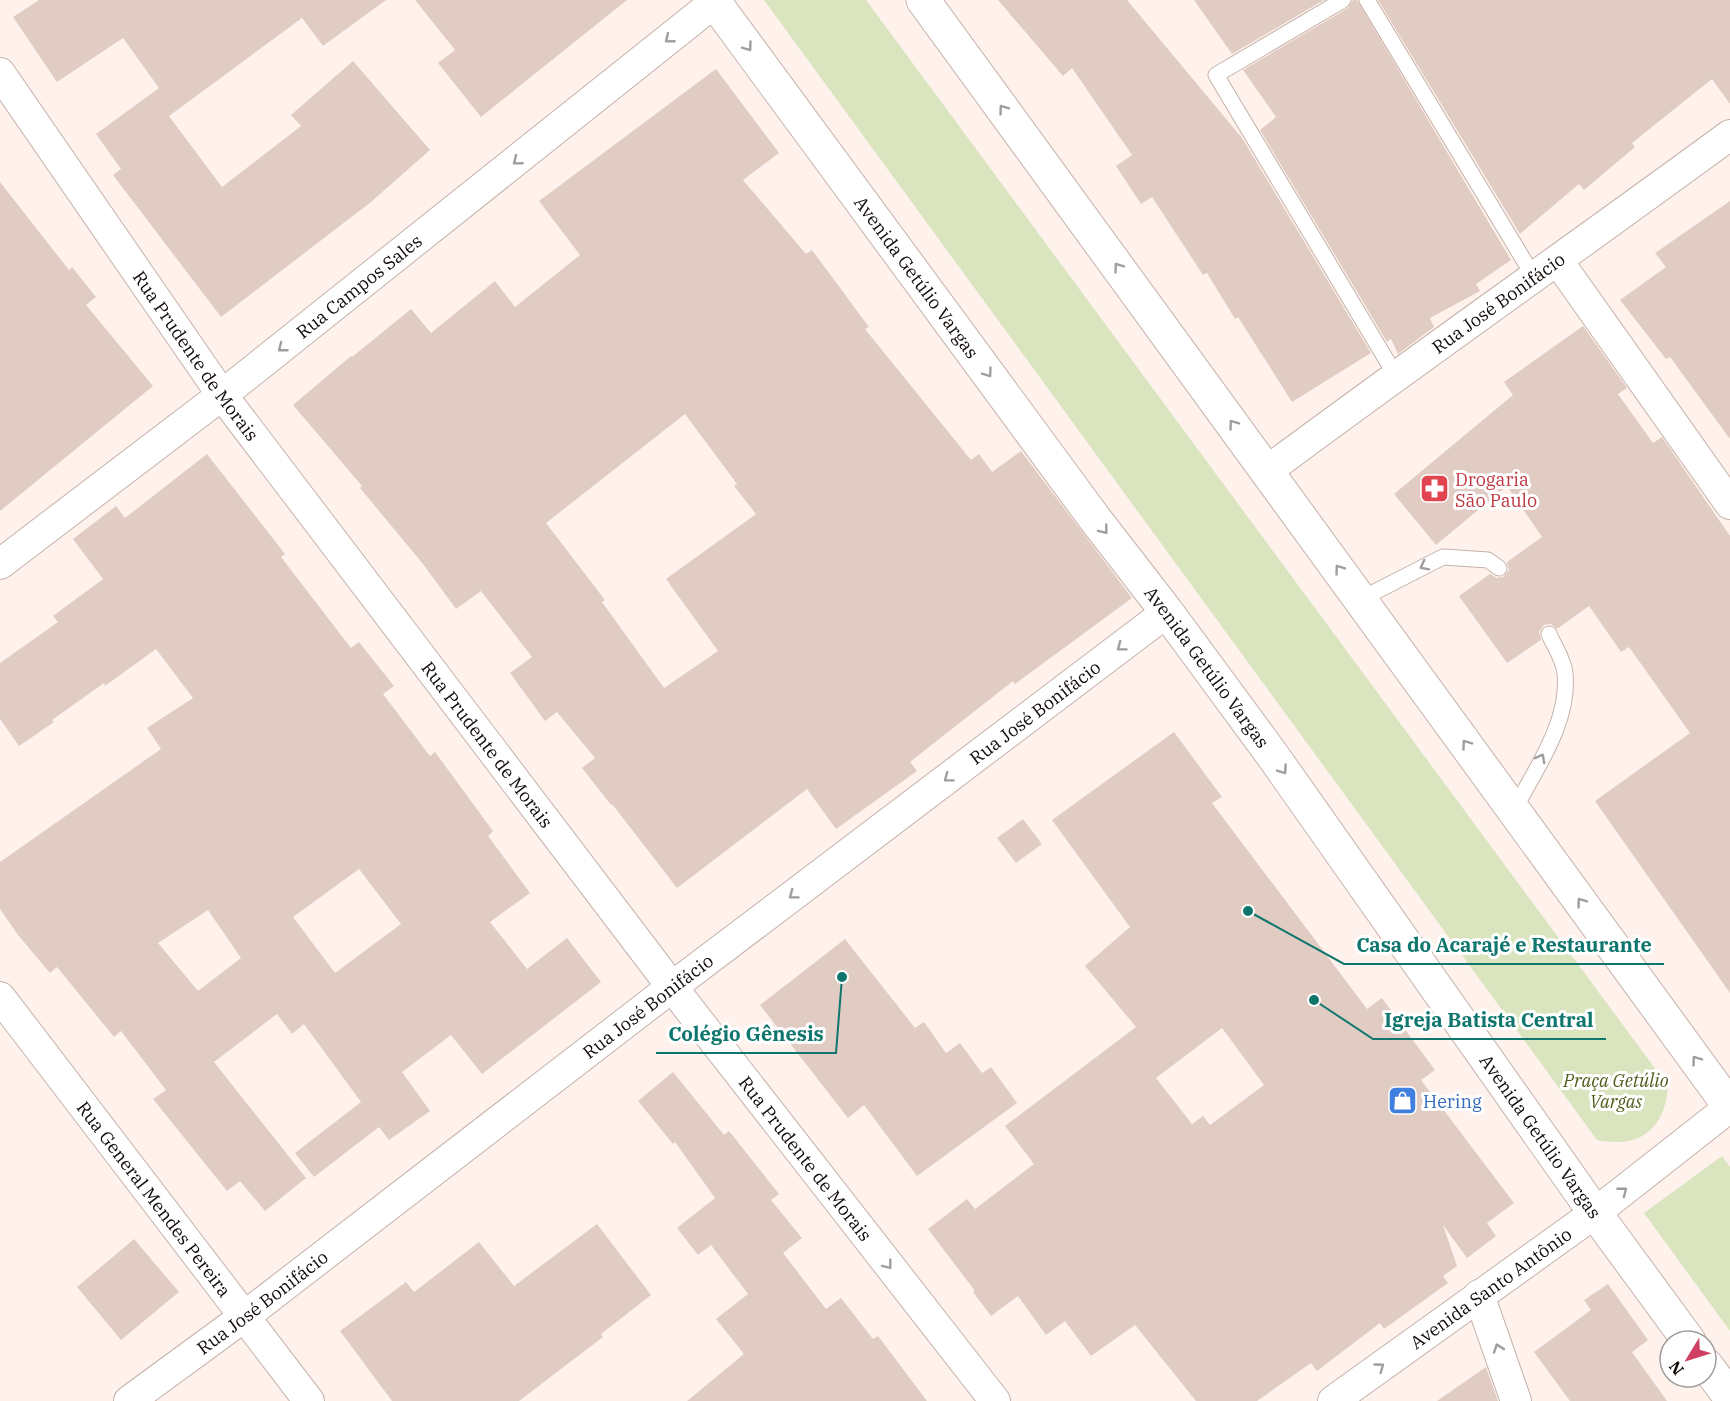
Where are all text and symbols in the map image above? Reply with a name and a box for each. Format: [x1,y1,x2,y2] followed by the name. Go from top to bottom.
[665,31,676,42] one-way arrow
[740,41,751,52] one-way arrow
[999,105,1010,116] one-way arrow
[513,153,524,164] one-way arrow
[850,191,984,363] street label: Avenida Getúlio Vargas
[291,229,426,343] street label: Rua Campos Sales
[1427,247,1569,358] street label: Rua José Bonifácio
[1114,262,1125,273] one-way arrow
[128,266,264,445] street label: Rua Prudente de Morais
[278,340,289,351] one-way arrow
[981,367,992,378] one-way arrow
[1229,420,1240,431] one-way arrow
[1455,468,1537,512] place label: Drogaria São Paulo
[1418,473,1450,505] pharmacy icon: Drogaria São Paulo
[1096,523,1107,534] one-way arrow
[1419,559,1430,571] one-way arrow
[1335,565,1346,576] one-way arrow
[1140,581,1275,752] street label: Avenida Getúlio Vargas
[1116,640,1127,651] one-way arrow
[965,655,1105,769] street label: Rua José Bonifácio
[417,657,558,832] street label: Rua Prudente de Morais
[1462,740,1473,751] one-way arrow
[1534,754,1545,764] one-way arrow
[1276,764,1287,775] one-way arrow
[944,770,955,781] one-way arrow
[789,888,800,899] one-way arrow
[1577,897,1588,908] one-way arrow
[1344,926,1664,964] callout: Casa do Acarajé e Restaurante
[1356,931,1652,958] text: Casa do Acarajé e Restaurante
[578,949,718,1063] street label: Rua José Bonifácio
[1373,1001,1606,1039] callout: Igreja Batista Central
[1384,1006,1594,1033] text: Igreja Batista Central
[656,1015,836,1053] callout: Colégio Gênesis
[668,1020,824,1047] text: Colégio Gênesis
[1475,1050,1607,1223] street label: Avenida Getúlio Vargas
[1692,1055,1703,1066] one-way arrow
[1562,1069,1669,1113] park label: Praça Getúlio Vargas
[734,1071,877,1245] street label: Rua Prudente de Morais
[1386,1085,1418,1117] shop icon: Hering
[1423,1090,1482,1113] place label: Hering
[72,1096,237,1301] street label: Rua General Mendes Pereira
[1616,1187,1627,1198] one-way arrow
[1405,1222,1576,1354] street label: Avenida Santo Antônio
[192,1245,332,1359] street label: Rua José Bonifácio
[881,1258,892,1269] one-way arrow
[1658,1329,1718,1389] north arrow
[1492,1343,1505,1354] one-way arrow
[1664,1357,1688,1379] text: N
[1374,1363,1385,1374] one-way arrow

